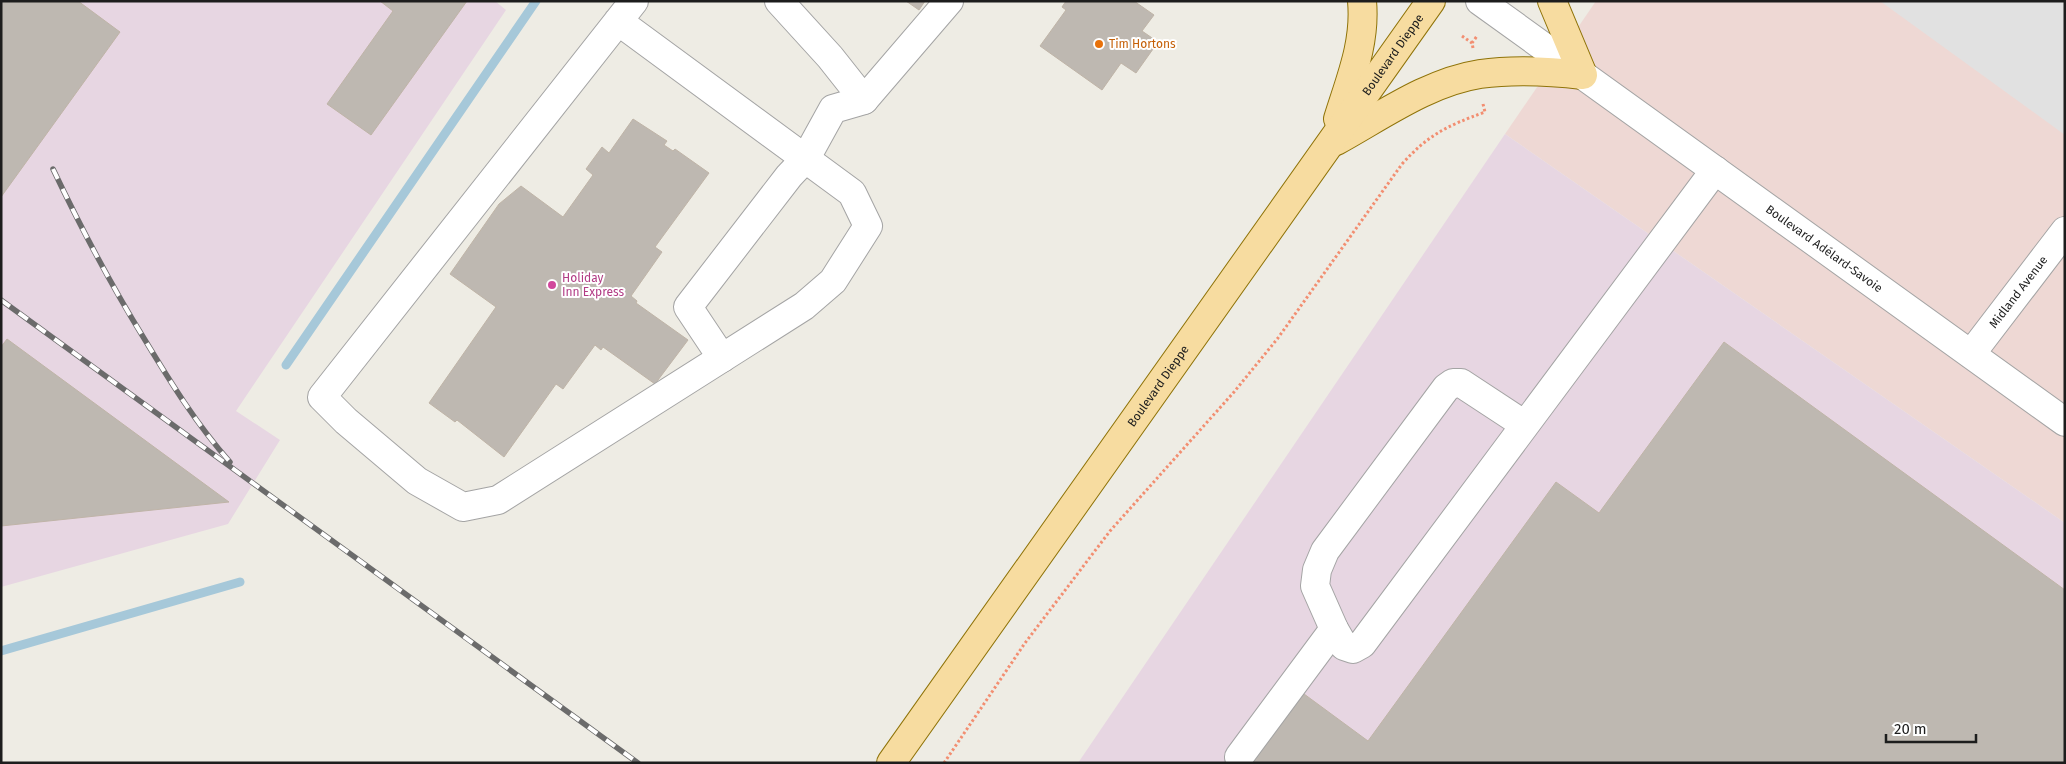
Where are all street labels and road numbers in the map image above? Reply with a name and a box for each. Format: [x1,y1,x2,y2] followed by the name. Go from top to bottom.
[1359,11,1427,98] street label: Boulevard Dieppe
[1763,202,1885,295] street label: Boulevard Adélard-Savoie
[1986,253,2050,331] street label: Midland Avenue
[1124,343,1192,430] street label: Boulevard Dieppe

